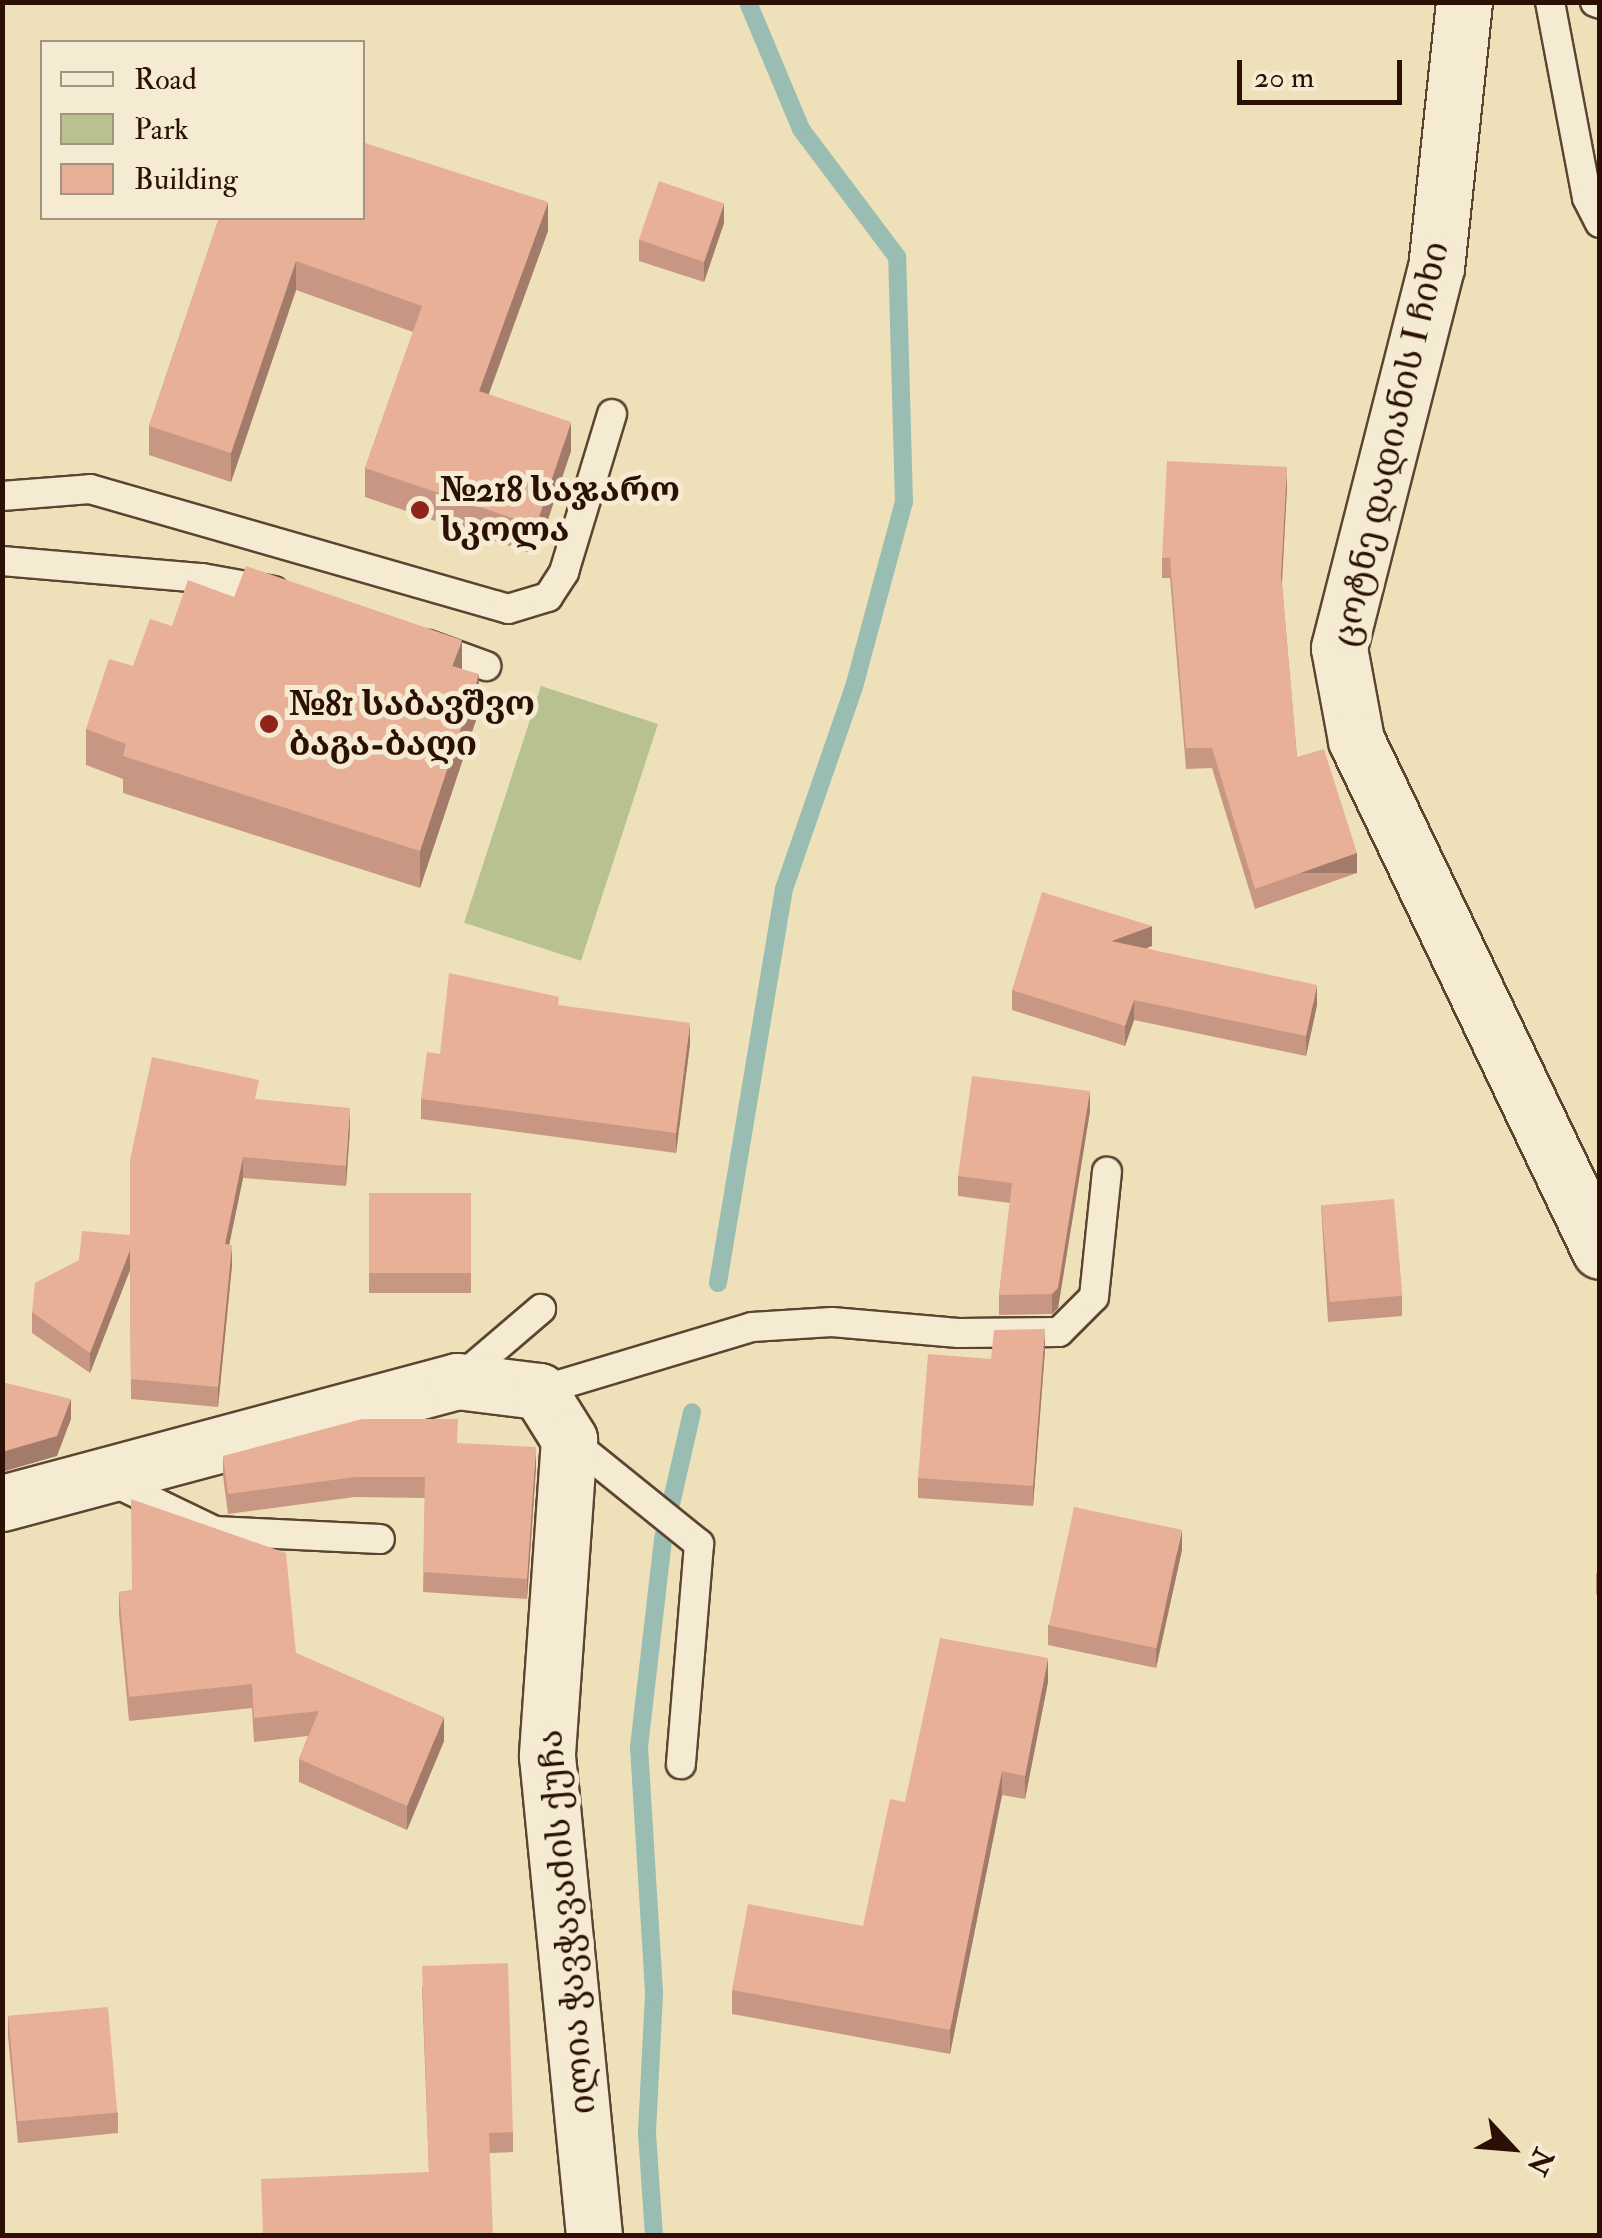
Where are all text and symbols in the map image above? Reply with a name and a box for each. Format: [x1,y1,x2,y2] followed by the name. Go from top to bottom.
[40,40,365,220] legend
[1242,40,1407,102] scale bar
[1254,59,1314,96] text: 20 m
[134,61,197,98] text: Road
[134,111,189,148] text: Park
[134,161,238,198] text: Building
[1324,238,1458,650] street label: ცოტნე დადიანის I ჩიხი
[440,469,680,551] place label: №218 საჯარო სკოლა
[409,499,431,521] marker: №218 საჯარო სკოლა
[289,683,535,765] place label: №81 საბავშვო ბაგა-ბაღი
[258,713,280,735] marker: №81 საბავშვო ბაგა-ბაღი
[529,1728,605,2116] street label: ილია ჭავჭავაძის ქუჩა
[1462,2098,1562,2198] north arrow
[1518,2142,1561,2180] text: N

